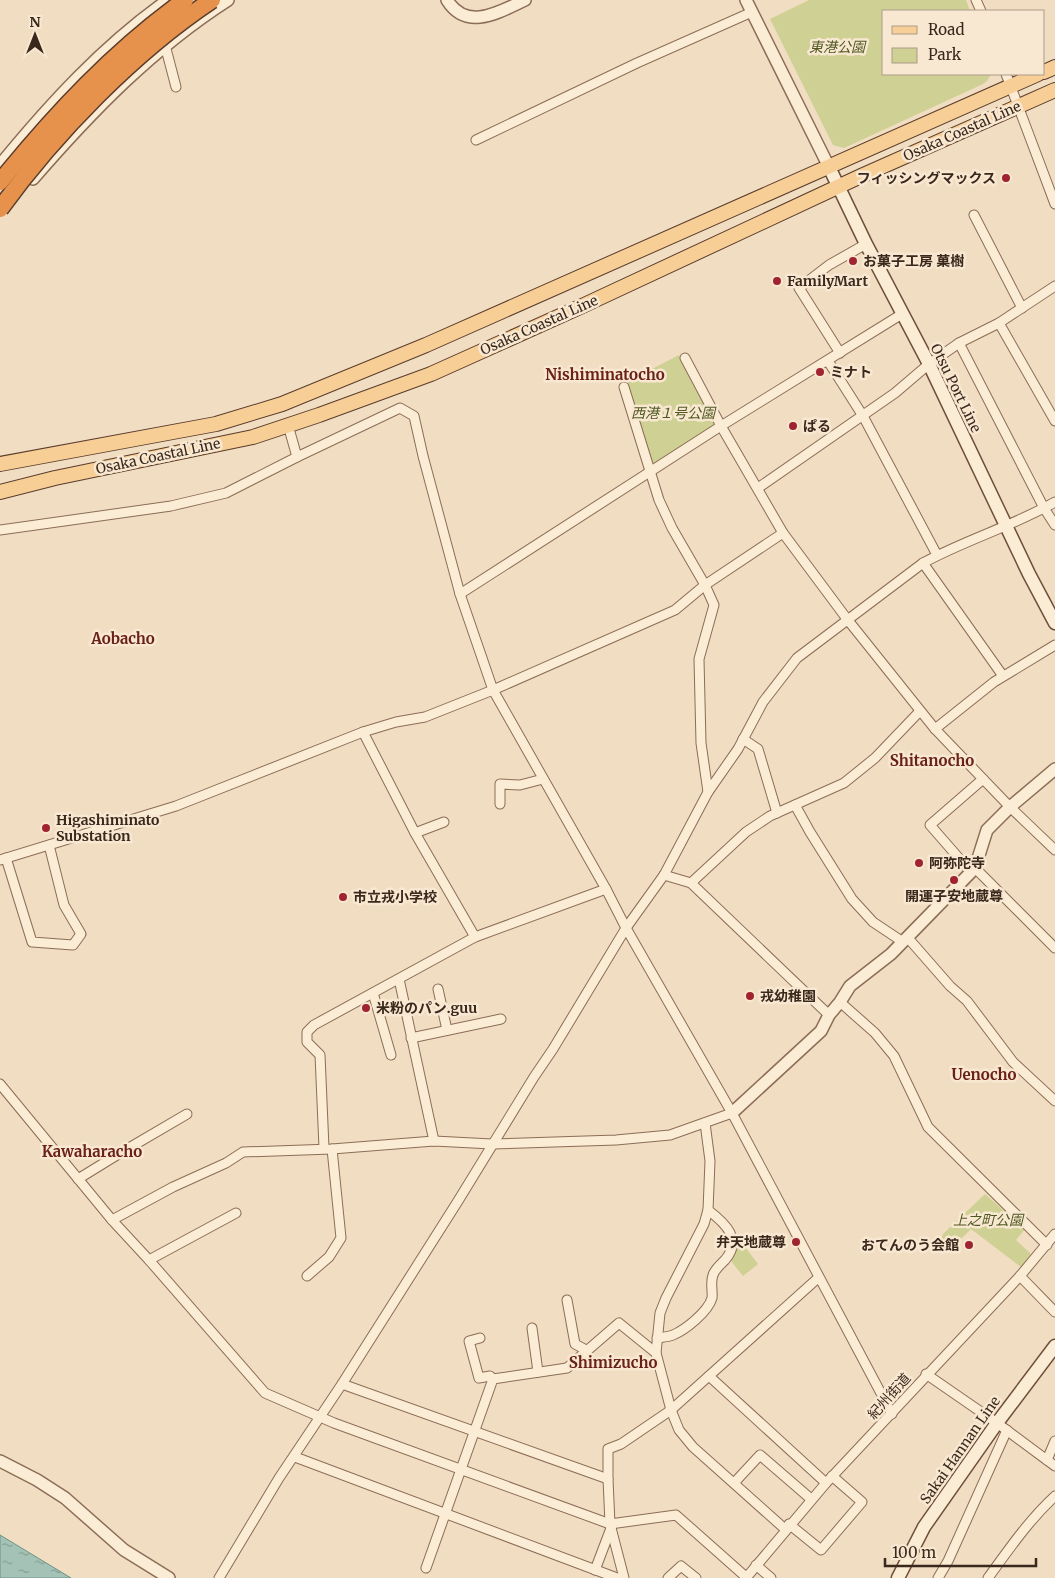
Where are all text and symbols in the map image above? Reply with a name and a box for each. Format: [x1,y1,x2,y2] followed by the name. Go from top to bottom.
[10,10,60,60] north arrow
[882,10,1045,75] legend
[29,13,41,31] text: N
[928,20,964,39] text: Road
[809,38,867,56] park label: 東港公園
[928,45,962,64] text: Park
[900,97,1024,165] street label: Osaka Coastal Line
[857,169,996,187] place label: フィッシングマックス
[1000,172,1012,184] marker: フィッシングマックス
[863,252,964,270] place label: お菓子工房 菓樹
[847,255,859,267] marker: お菓子工房 菓樹
[787,272,868,290] place label: FamilyMart
[771,275,783,287] marker: FamilyMart
[477,291,601,359] street label: Osaka Coastal Line
[927,341,985,435] street label: Otsu Port Line
[830,363,872,381] place label: ミナト
[545,365,665,384] district label: Nishiminatocho
[814,366,826,378] marker: ミナト
[631,404,717,422] park label: 西港１号公園
[803,417,831,435] place label: ぱる
[787,420,799,432] marker: ぱる
[94,434,222,478] street label: Osaka Coastal Line
[90,629,155,648] district label: Aobacho
[890,751,974,770] district label: Shitanocho
[56,811,159,845] place label: Higashiminato Substation
[40,822,52,834] marker: Higashiminato Substation
[929,854,985,872] place label: 阿弥陀寺
[913,857,925,869] marker: 阿弥陀寺
[948,874,960,886] marker: 開運子安地蔵尊
[905,887,1003,905] place label: 開運子安地蔵尊
[353,888,437,906] place label: 市立戎小学校
[337,891,349,903] marker: 市立戎小学校
[760,987,816,1005] place label: 戎幼稚園
[744,990,756,1002] marker: 戎幼稚園
[376,999,477,1017] place label: 米粉のパン.guu
[360,1002,372,1014] marker: 米粉のパン.guu
[951,1065,1017,1084] district label: Uenocho
[42,1142,142,1161] district label: Kawaharacho
[953,1211,1025,1229] park label: 上之町公園
[716,1233,786,1251] place label: 弁天地蔵尊
[790,1236,802,1248] marker: 弁天地蔵尊
[861,1236,959,1254] place label: おてんのう会館
[963,1239,975,1251] marker: おてんのう会館
[569,1353,657,1372] district label: Shimizucho
[864,1369,914,1423] street label: 紀州街道
[916,1393,1004,1507] street label: Sakai Hannan Line
[885,1536,1036,1568] scale bar
[892,1543,936,1562] text: 100 m

